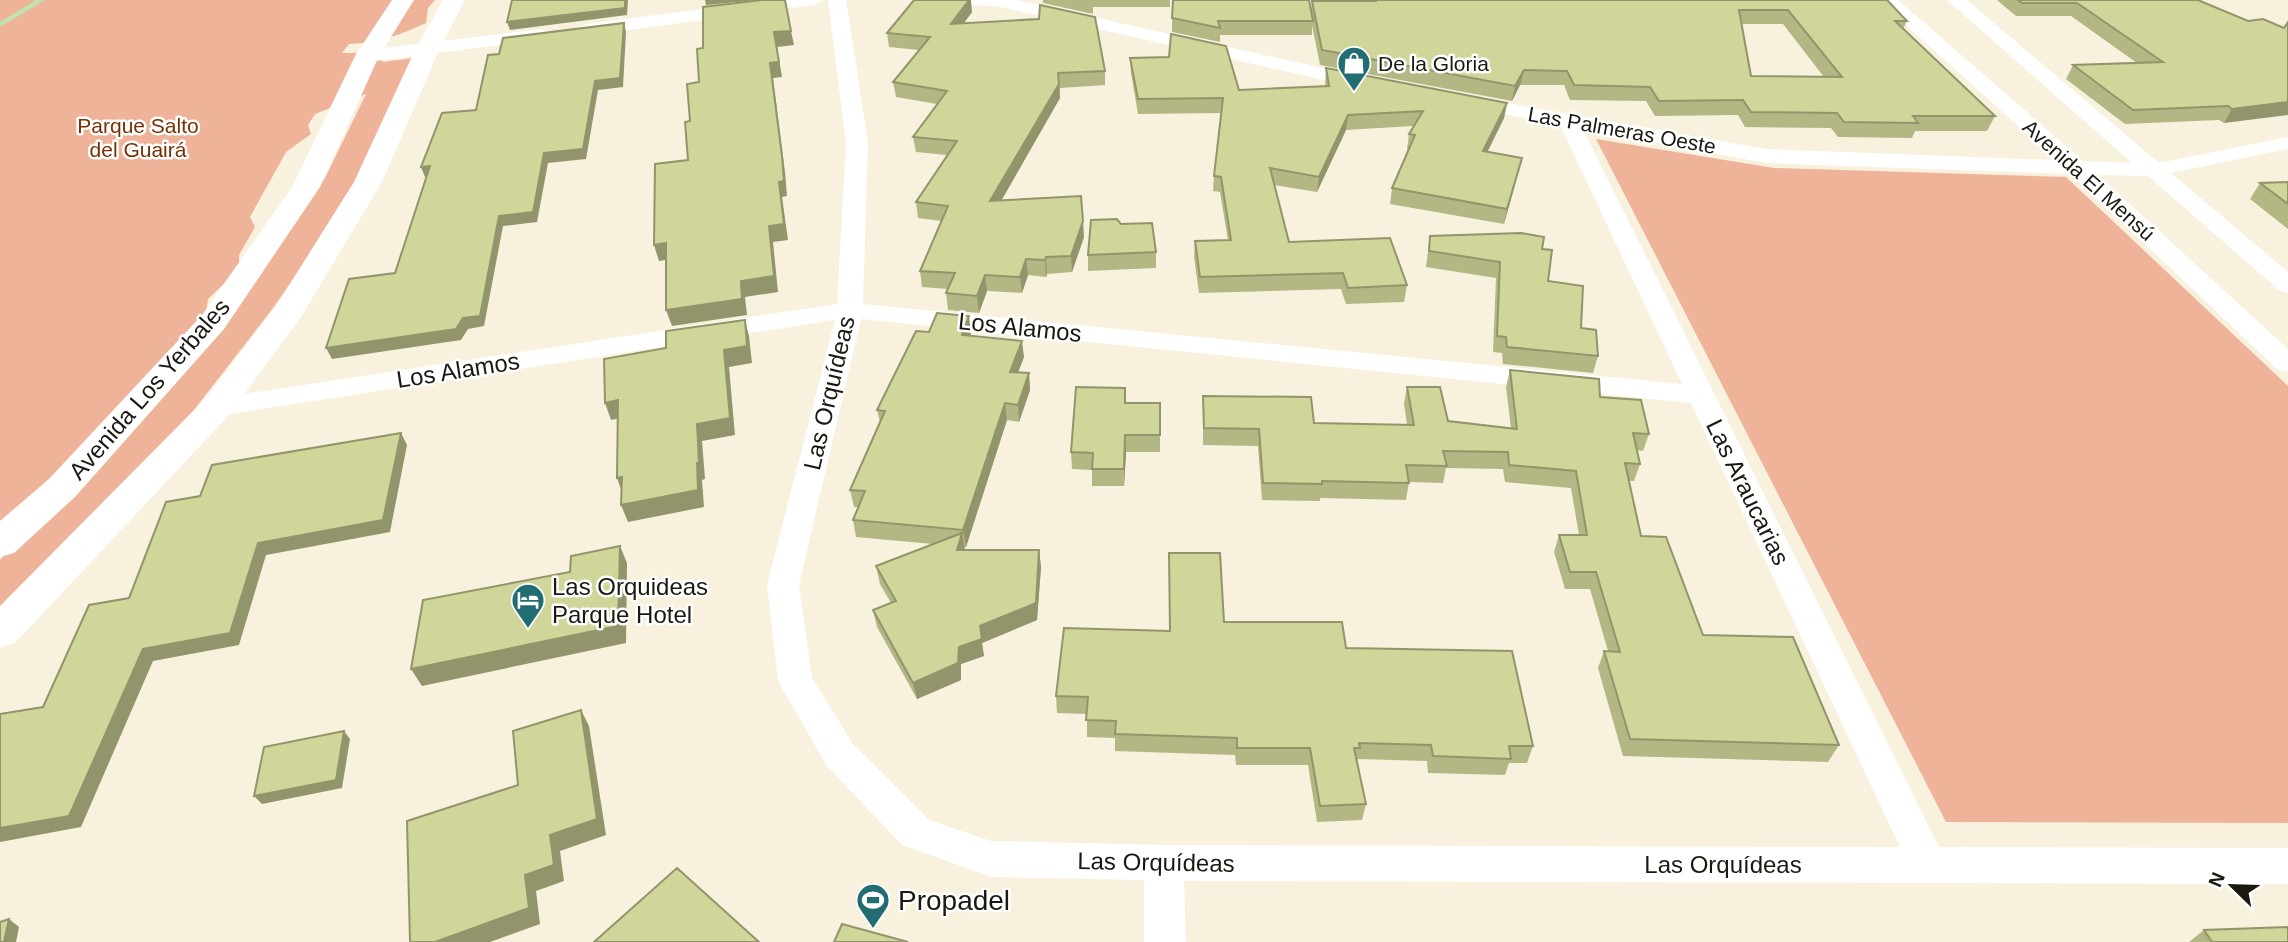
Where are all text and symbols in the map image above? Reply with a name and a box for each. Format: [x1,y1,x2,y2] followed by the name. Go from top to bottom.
[1335,44,1373,93] shop icon: De la Gloria
[1378,52,1489,75] place label: De la Gloria
[1526,102,1718,158] street label: Las Palmeras Oeste
[77,114,199,161] park label: Parque Salto del Guairá
[2019,115,2159,245] street label: Avenida El Mensú
[63,293,235,485] street label: Avenida Los Yerbales
[957,307,1083,347] street label: Los Alamos
[798,313,860,473] street label: Las Orquídeas
[395,347,521,393] street label: Los Alamos
[1701,415,1795,569] street label: Las Araucarias
[552,573,708,628] place label: Las Orquideas Parque Hotel
[509,581,547,630] hotel icon: Las Orquideas Parque Hotel
[1077,847,1235,877] street label: Las Orquídeas
[1644,851,1802,878] street label: Las Orquídeas
[2197,851,2267,921] north arrow
[2204,869,2229,890] text: N
[854,881,892,930] sports icon: Propadel
[898,885,1010,916] place label: Propadel

